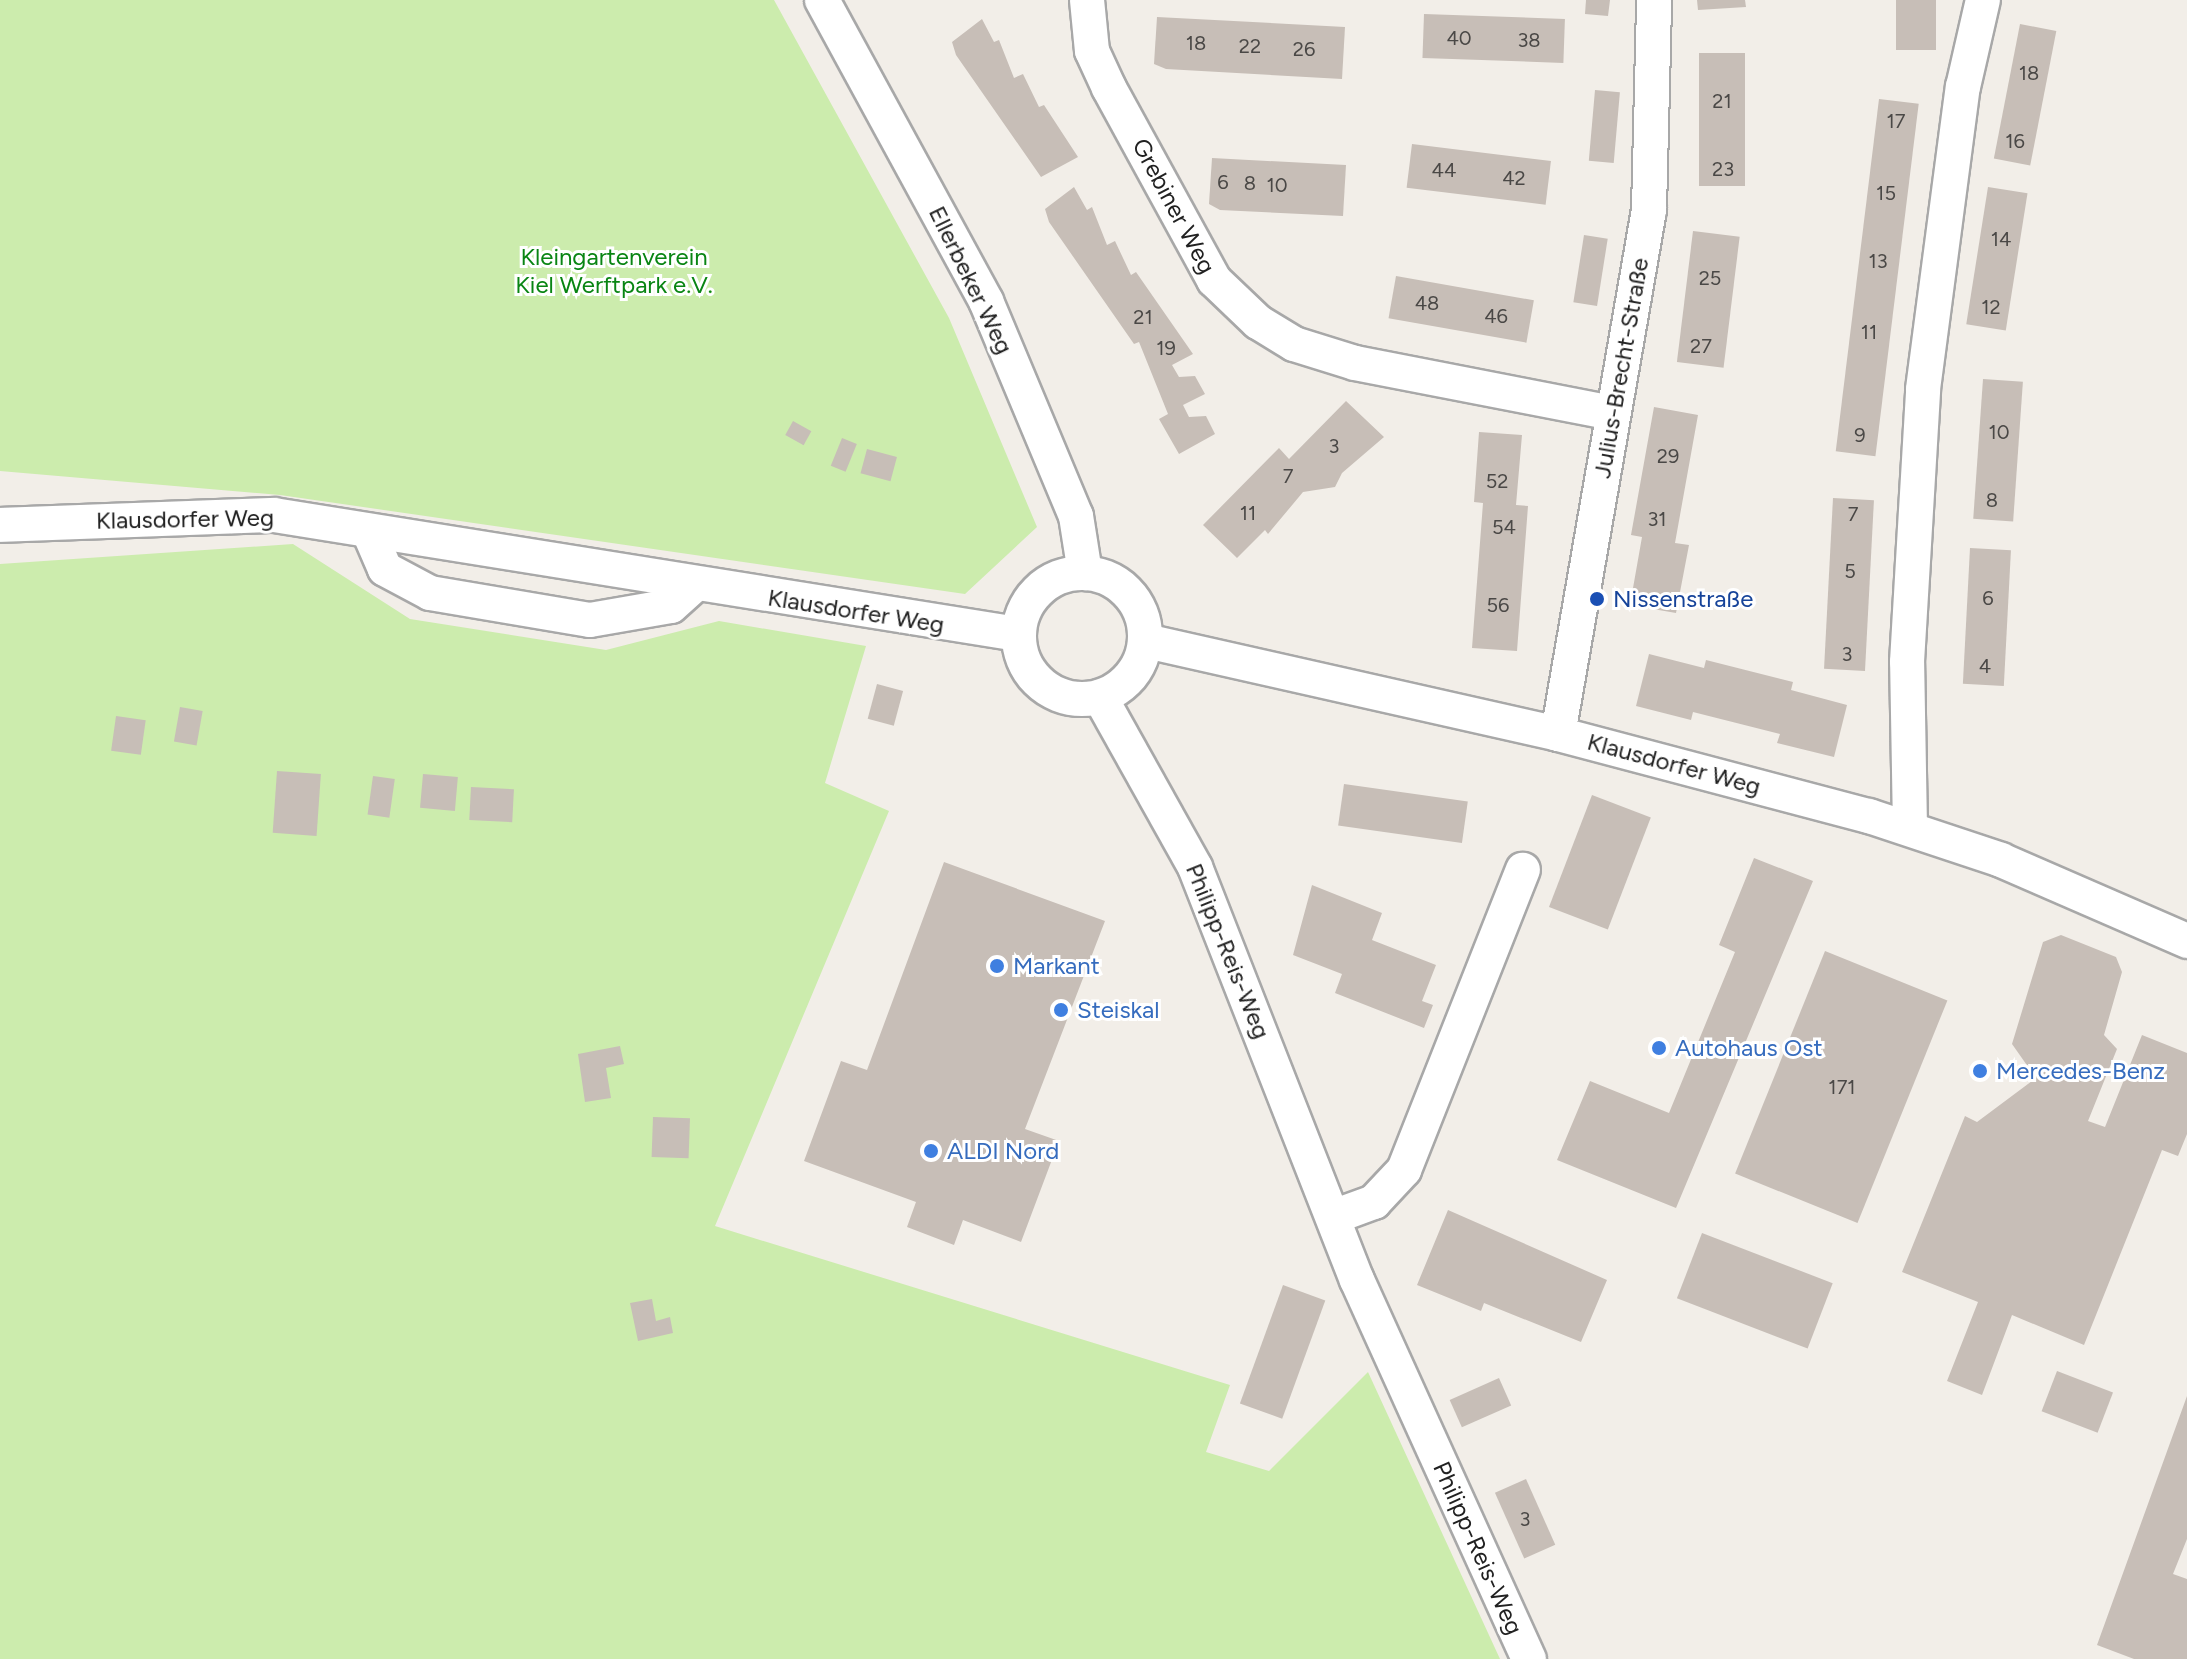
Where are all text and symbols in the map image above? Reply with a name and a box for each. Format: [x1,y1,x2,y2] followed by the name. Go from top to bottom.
[1446,26,1472,50] house number: 40
[1517,28,1541,52] house number: 38
[1186,31,1206,55] house number: 18
[1239,34,1261,58] house number: 22
[1293,37,1315,61] house number: 26
[2019,61,2039,85] house number: 18
[1712,89,1732,113] house number: 21
[1887,109,1905,133] house number: 17
[2005,129,2025,153] house number: 16
[1126,134,1222,278] street label: Grebiner Weg
[1712,157,1734,181] house number: 23
[1432,158,1456,182] house number: 44
[1502,166,1526,190] house number: 42
[1217,170,1229,194] house number: 6
[1244,171,1256,195] house number: 8
[1266,173,1288,197] house number: 10
[1876,181,1896,205] house number: 15
[923,201,1019,359] street label: Ellerbeker Weg
[1991,227,2011,251] house number: 14
[515,243,713,299] park label: Kleingartenverein Kiel Werftpark e.V.
[1868,249,1888,273] house number: 13
[1587,256,1655,480] street label: Julius-Brecht-Straße
[1699,266,1721,290] house number: 25
[1415,291,1439,315] house number: 48
[1981,295,2001,319] house number: 12
[1484,304,1508,328] house number: 46
[1133,305,1153,329] house number: 21
[1861,320,1877,344] house number: 11
[1690,334,1712,358] house number: 27
[1156,336,1176,360] house number: 19
[1988,420,2010,444] house number: 10
[1854,423,1866,447] house number: 9
[1329,434,1339,458] house number: 3
[1657,444,1679,468] house number: 29
[1283,464,1293,488] house number: 7
[1486,469,1508,493] house number: 52
[1986,488,1998,512] house number: 8
[1240,501,1256,525] house number: 11
[1848,502,1858,526] house number: 7
[96,503,274,535] street label: Klausdorfer Weg
[1647,507,1667,531] house number: 31
[1492,515,1516,539] house number: 54
[1844,559,1856,583] house number: 5
[766,583,946,639] street label: Klausdorfer Weg
[1613,585,1753,613] place label: Nissenstraße
[1982,586,1994,610] house number: 6
[1588,590,1606,608] marker: Nissenstraße
[1487,593,1509,617] house number: 56
[1842,642,1852,666] house number: 3
[1979,654,1991,678] house number: 4
[1584,727,1764,801] street label: Klausdorfer Weg
[1180,859,1276,1043] street label: Philipp-Reis-Weg
[1013,952,1100,980] place label: Markant
[988,957,1006,975] marker: Markant
[1077,996,1160,1024] place label: Steiskal
[1052,1001,1070,1019] marker: Steiskal
[1675,1034,1823,1062] place label: Autohaus Ost
[1650,1039,1668,1057] marker: Autohaus Ost
[1996,1057,2165,1085] place label: Mercedes-Benz
[1971,1062,1989,1080] marker: Mercedes-Benz
[1828,1075,1856,1099] house number: 171
[947,1137,1059,1165] place label: ALDI Nord
[922,1142,940,1160] marker: ALDI Nord
[1427,1457,1529,1639] street label: Philipp-Reis-Weg
[1520,1507,1530,1531] house number: 3

